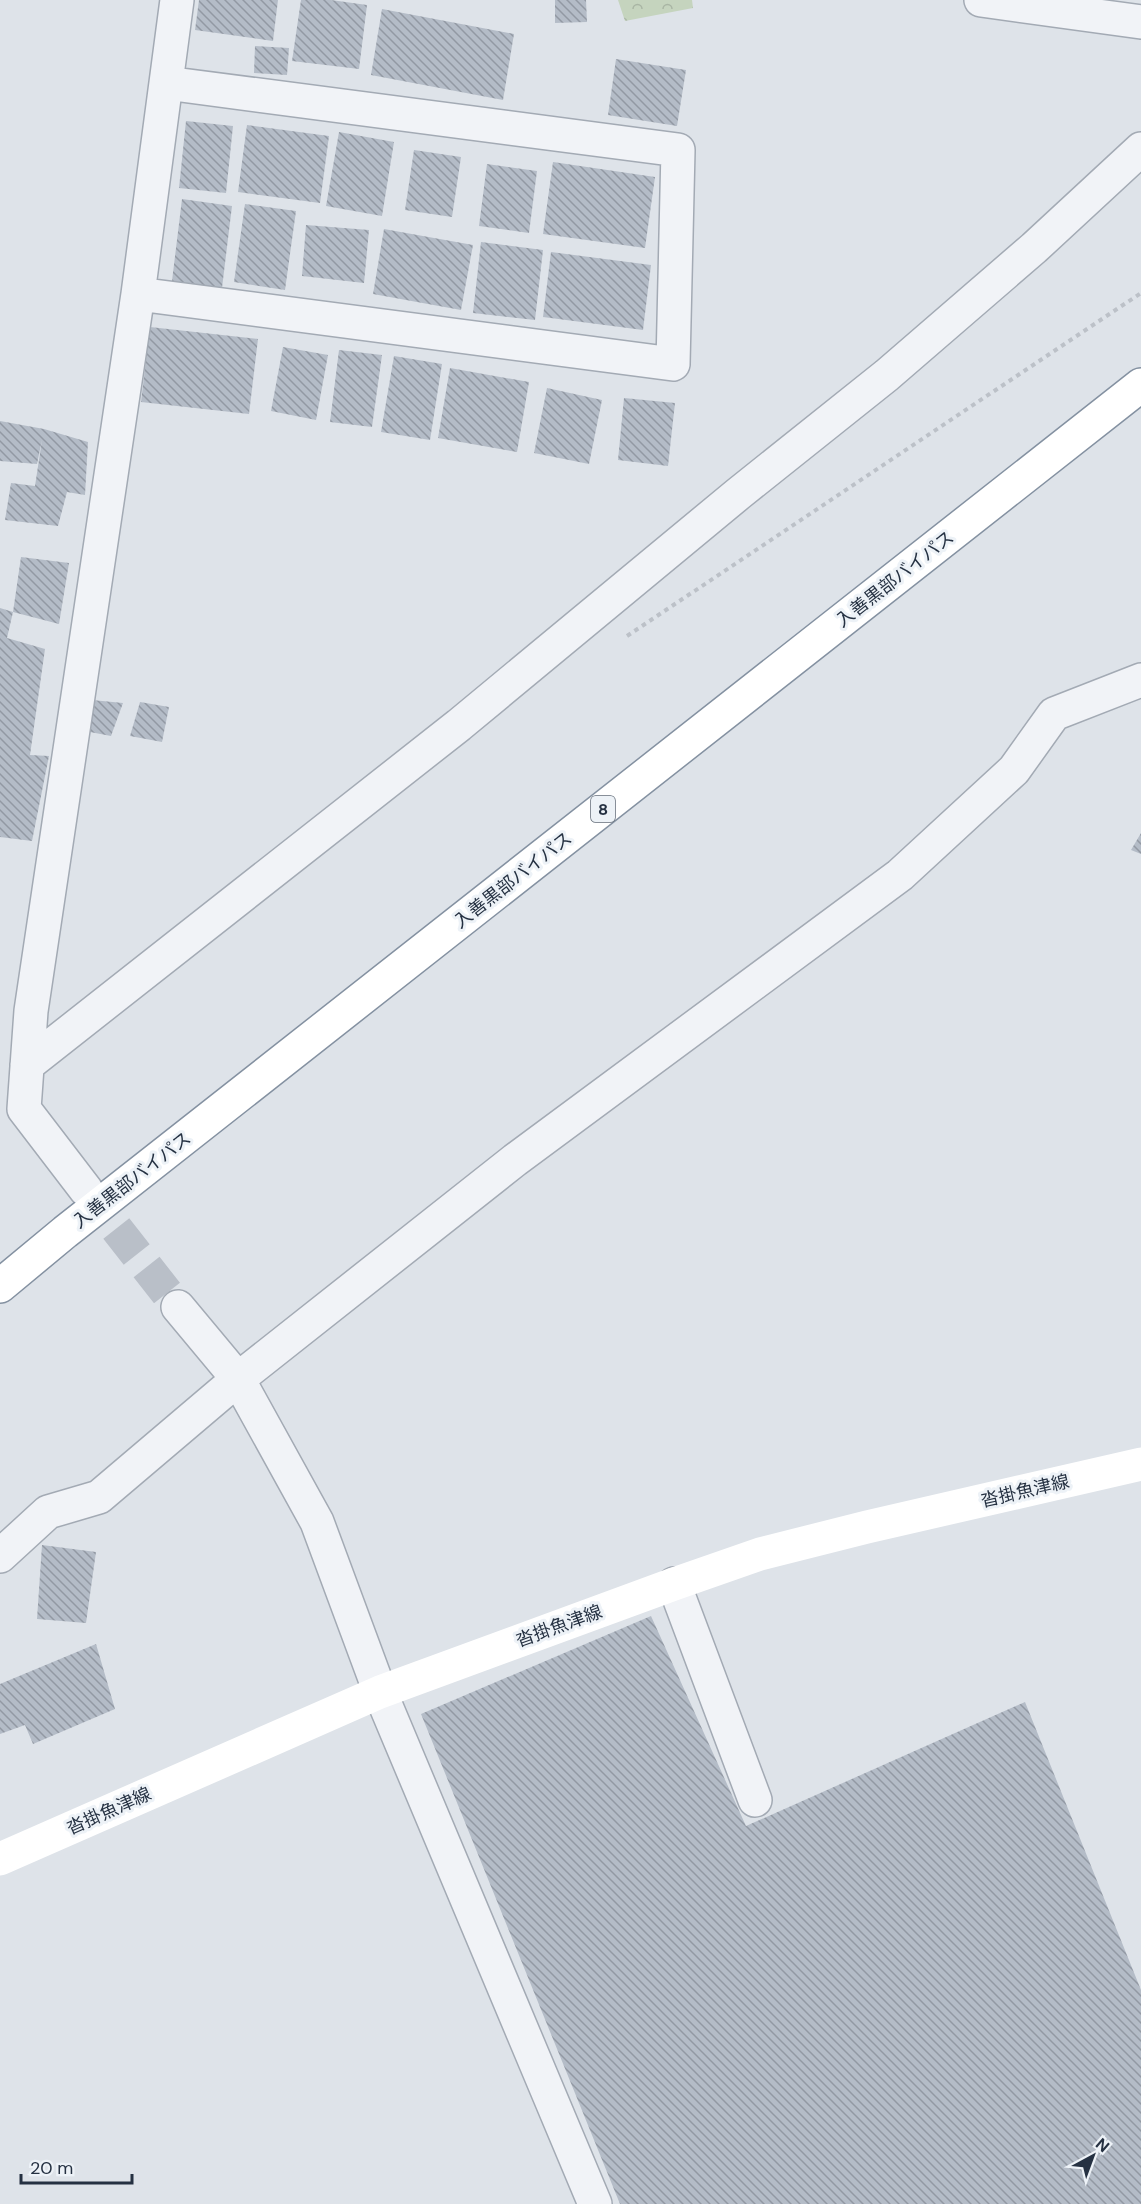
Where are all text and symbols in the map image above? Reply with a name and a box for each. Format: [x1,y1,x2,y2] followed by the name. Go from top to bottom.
[831,525,959,633] street label: 入善黒部バイパス
[591,796,615,822] road number: 8
[449,826,577,934] street label: 入善黒部バイパス
[68,1126,196,1234] street label: 入善黒部バイパス
[978,1469,1072,1513] street label: 沓掛魚津線
[513,1599,605,1653] street label: 沓掛魚津線
[63,1782,155,1840] street label: 沓掛魚津線
[1063,2126,1123,2186] north arrow
[1091,2133,1114,2157] text: N
[21,2147,132,2185] scale bar
[30,2156,73,2180] text: 20 m

